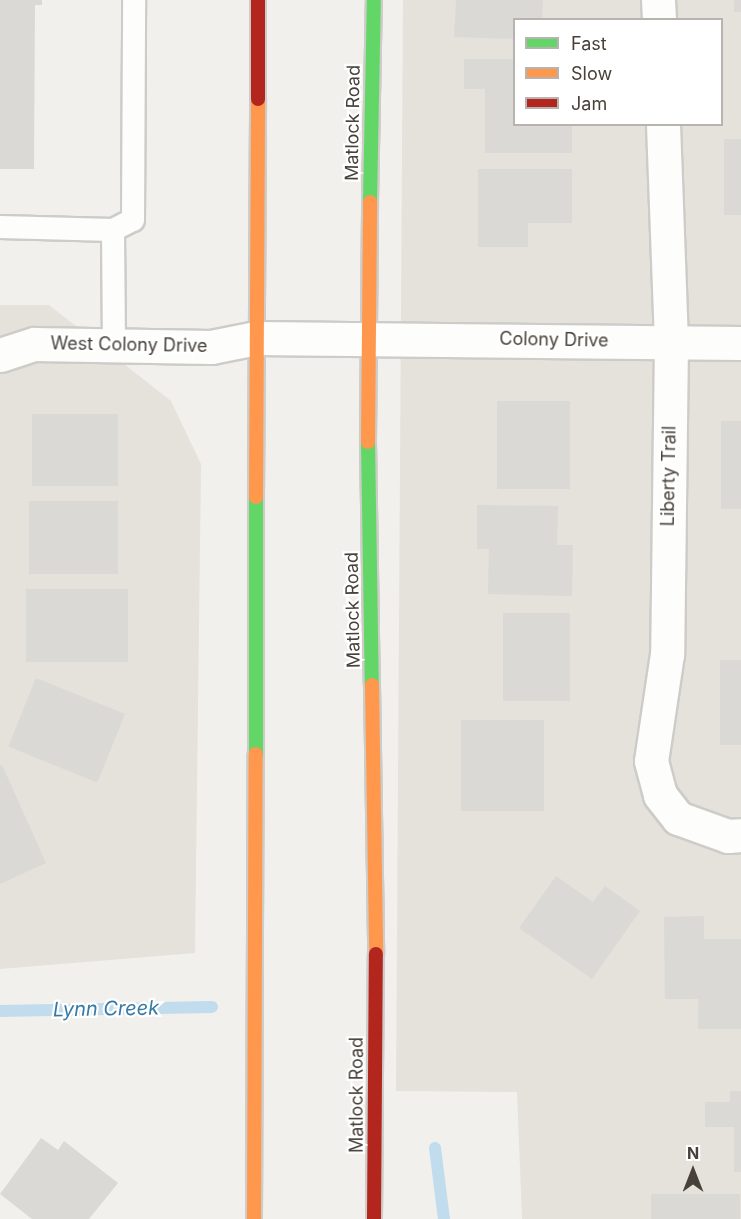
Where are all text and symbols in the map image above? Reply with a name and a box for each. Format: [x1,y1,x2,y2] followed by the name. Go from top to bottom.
[513,18,723,126] legend
[571,33,607,54] text: Fast
[571,63,612,84] text: Slow
[341,65,365,181] street label: Matlock Road
[571,93,607,114] text: Jam
[499,328,609,352] street label: Colony Drive
[50,333,208,357] street label: West Colony Drive
[657,425,681,527] street label: Liberty Trail
[341,552,365,668] street label: Matlock Road
[53,996,159,1022] water label: Lynn Creek
[346,1037,368,1153] street label: Matlock Road
[663,1141,723,1201] north arrow
[687,1143,699,1163] text: N

